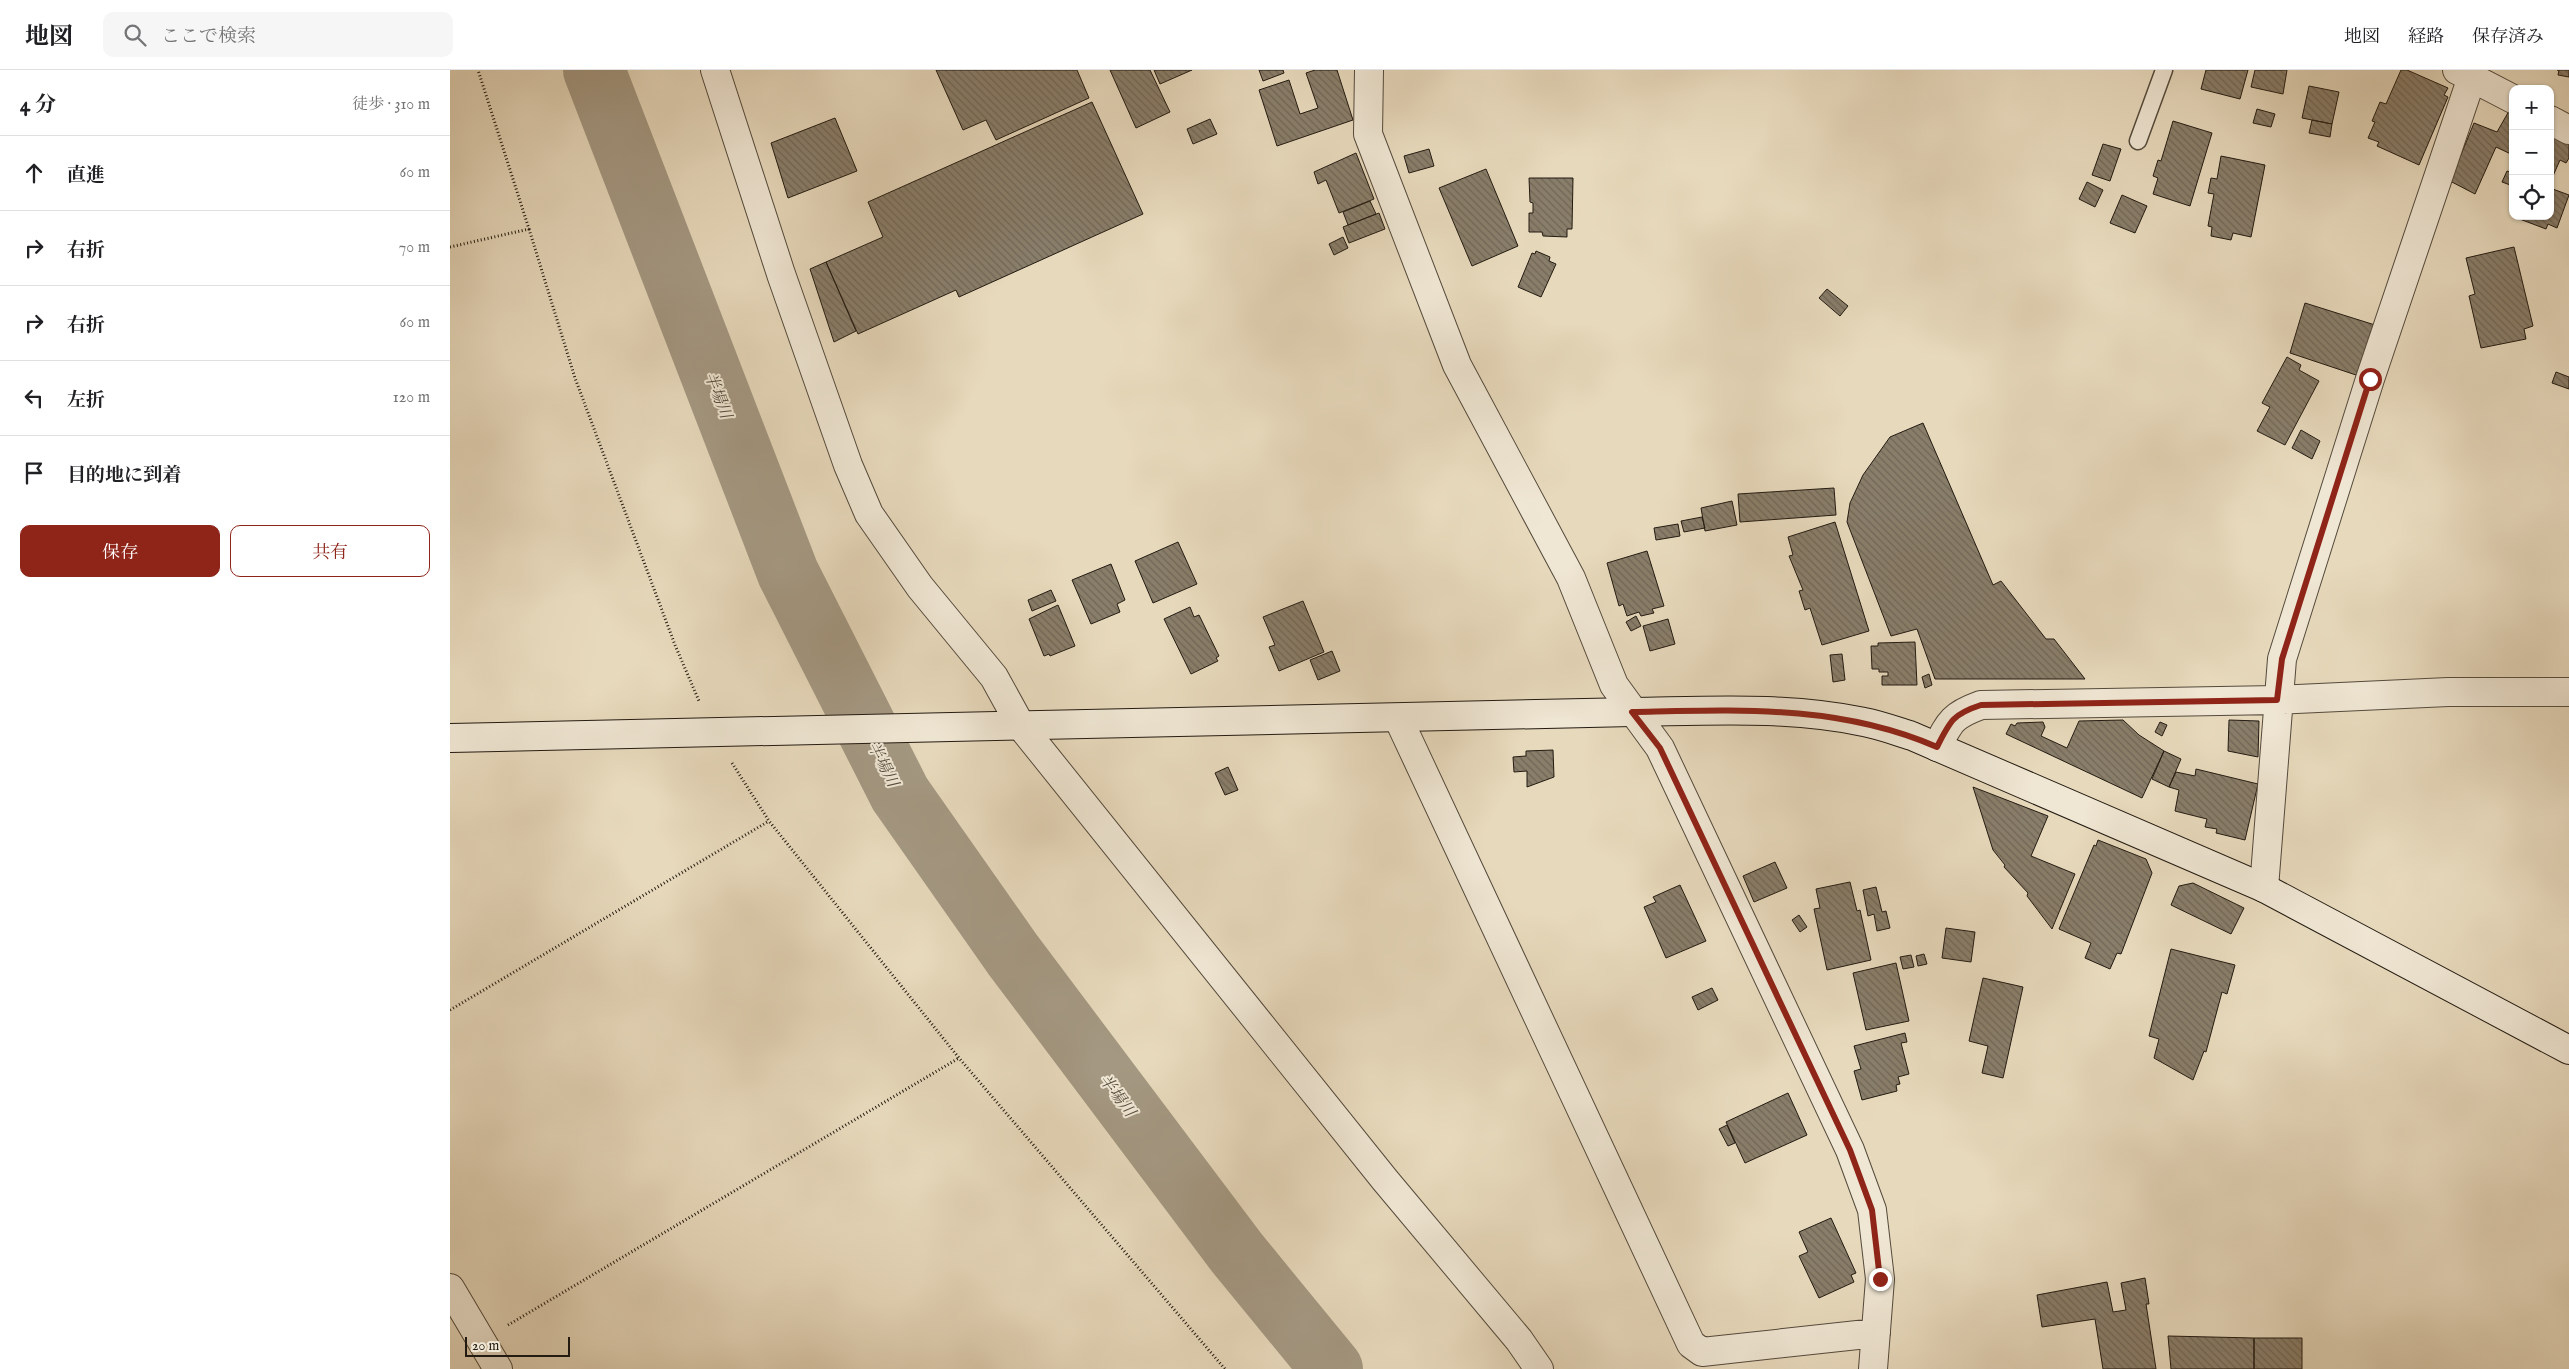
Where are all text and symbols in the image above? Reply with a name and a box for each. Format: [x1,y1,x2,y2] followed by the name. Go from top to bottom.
[103,12,453,57] search box
[121,21,149,49] icon: search
[25,22,73,53] text: 地図
[161,25,256,49] text: ここで検索
[2344,26,2380,49] text: 地図
[2408,26,2444,49] text: 経路
[2472,26,2544,49] text: 保存済み
[2509,85,2554,220] map controls
[2509,85,2554,130] button: +
[20,92,56,119] text: 4 分
[352,95,430,115] text: 徒歩 · 310 m
[2509,130,2554,175] button: −
[20,159,48,187] icon: ahead
[400,163,430,183] text: 60 m
[67,164,105,188] text: 直進
[2509,175,2554,220] button: locate
[20,234,48,262] icon: right
[399,238,430,258] text: 70 m
[67,239,105,263] text: 右折
[20,309,48,337] icon: right
[400,313,430,333] text: 60 m
[67,314,105,338] text: 右折
[2359,368,2382,391] route start
[699,370,736,424] water label: 半場川
[20,384,48,412] icon: left
[393,388,430,408] text: 120 m
[67,389,105,413] text: 左折
[20,459,48,487] icon: arrive
[67,464,181,488] text: 目的地に到着
[20,525,220,577] button: 保存
[230,525,430,577] button: 共有
[862,739,903,793] water label: 半場川
[1094,1071,1140,1123] water label: 半場川
[1869,1268,1892,1291] route end
[465,1334,570,1357] scale bar
[472,1337,499,1355] text: 20 m

